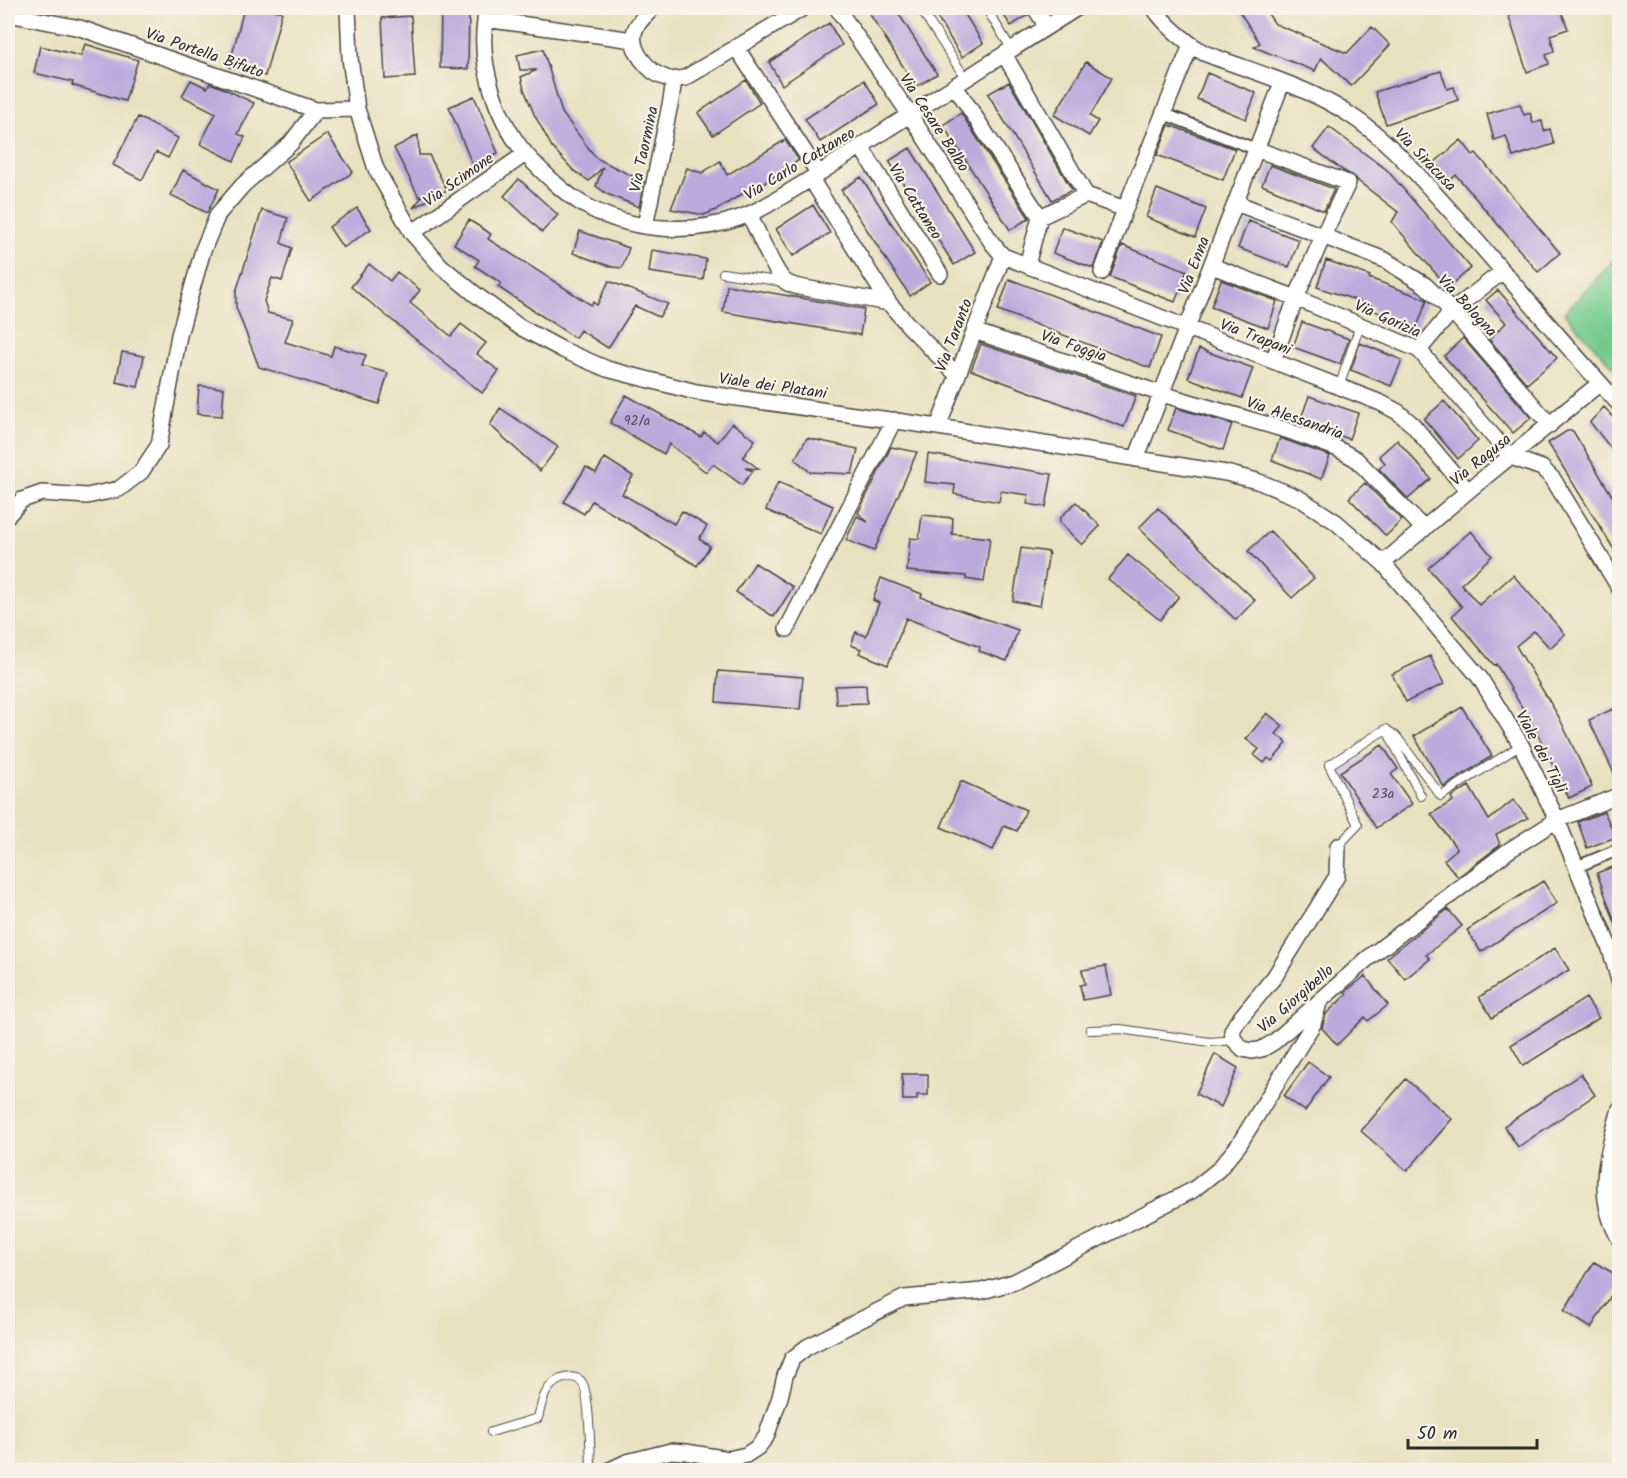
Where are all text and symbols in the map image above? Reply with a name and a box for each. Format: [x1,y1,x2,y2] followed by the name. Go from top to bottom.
[142,21,267,85] street label: Via Portella Bifuto
[892,68,975,177] street label: Via Cesare Balbo
[623,104,666,195] street label: Via Taormina
[739,121,860,207] street label: Via Carlo Cattaneo
[1388,122,1462,198] street label: Via Siracusa
[418,147,499,214] street label: Via Scimone
[881,159,948,245] street label: Via Cattaneo
[1172,233,1217,298] street label: Via Enna
[1431,269,1503,343] street label: Via Bologna
[1350,294,1425,345] street label: Via Gorizia
[929,295,980,376] street label: Via Taranto
[1216,312,1296,363] street label: Via Trapani
[1037,323,1110,369] street label: Via Foggia
[717,367,830,407] street label: Viale dei Platani
[1243,390,1346,447] street label: Via Alessandria
[624,410,650,432] house number: 92/a
[1445,428,1517,493] street label: Via Ragusa
[1508,706,1574,799] street label: Viale dei Tigli
[1372,783,1394,805] house number: 23a
[1252,959,1340,1040] street label: Via Giorgibello
[1408,1412,1537,1450] scale bar
[1417,1420,1457,1449] text: 50 m

